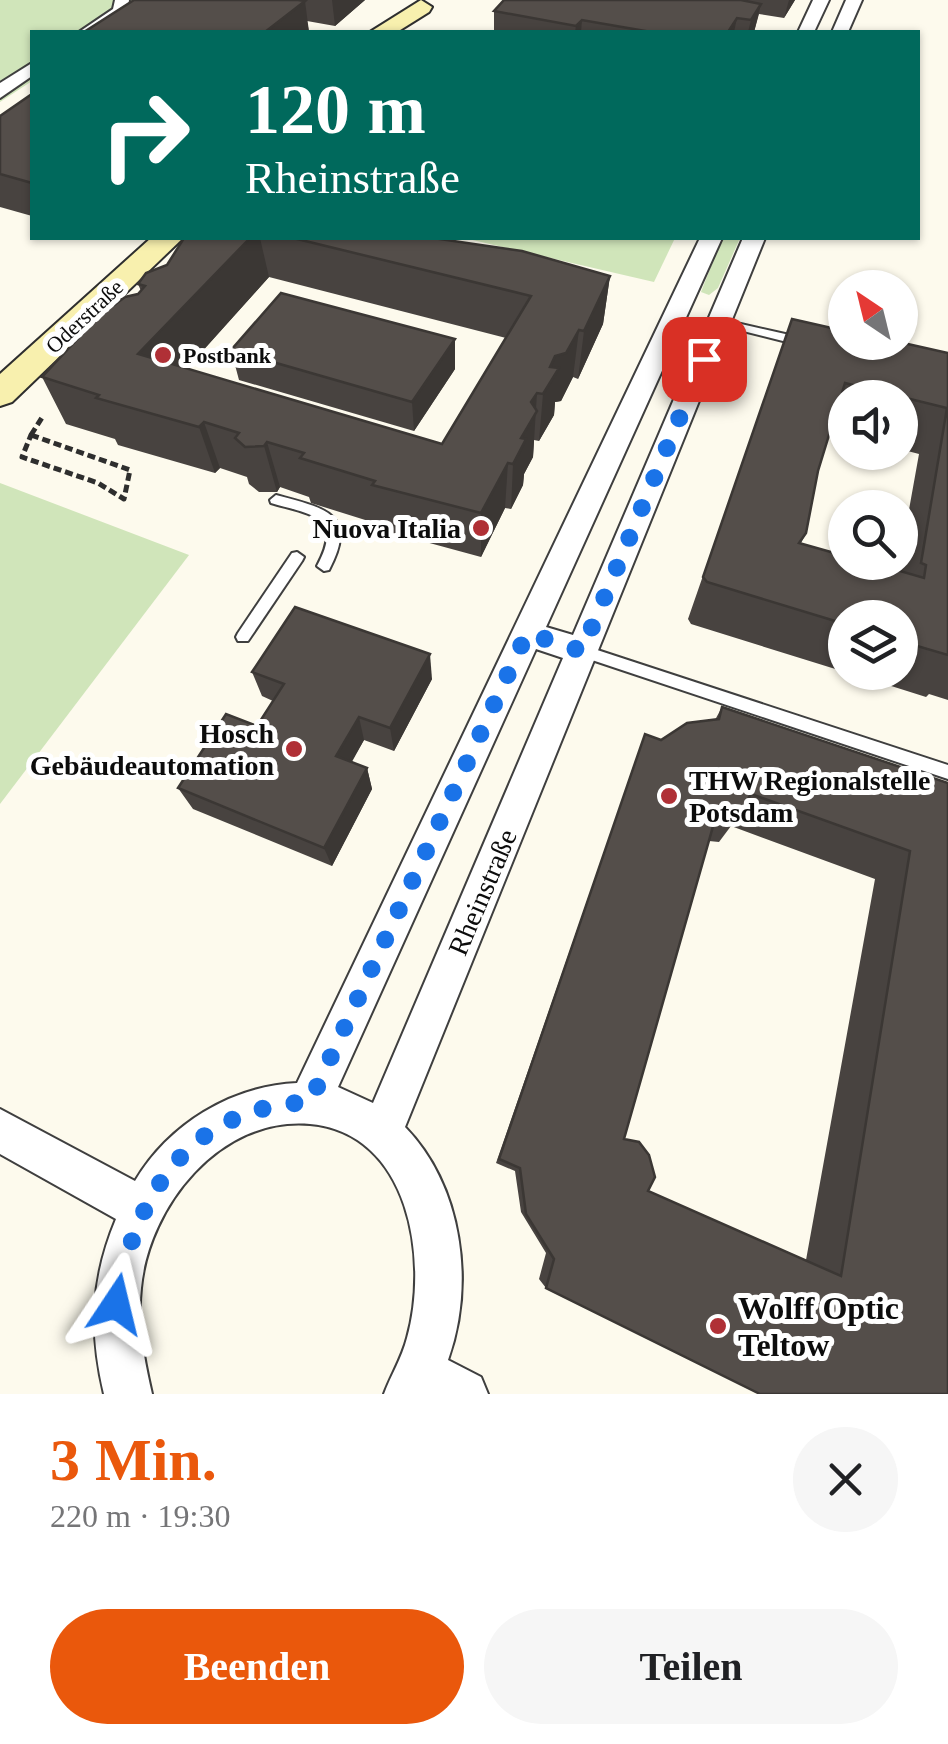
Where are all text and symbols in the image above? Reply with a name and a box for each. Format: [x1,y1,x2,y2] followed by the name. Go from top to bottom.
[80,70,210,200] icon: right
[245,71,426,148] text: 120 m
[245,153,460,203] text: Rheinstraße
[828,270,918,360] north arrow
[828,270,918,690] map controls
[41,274,128,358] street label: Oderstraße
[662,317,747,402] pin
[677,332,732,387] icon: arrive
[183,343,272,368] place label: Postbank
[152,344,174,366] marker: Postbank
[828,380,918,470] button: sound
[828,490,918,580] button: search
[312,513,461,544] place label: Nuova Italia
[470,517,492,539] marker: Nuova Italia
[828,600,918,690] button: layers
[30,718,274,781] place label: Hosch Gebäudeautomation
[283,738,305,760] marker: Hosch Gebäudeautomation
[689,765,930,828] place label: THW Regionalstelle Potsdam
[658,785,680,807] marker: THW Regionalstelle Potsdam
[442,825,523,960] street label: Rheinstraße
[64,1252,168,1356] position arrow
[738,1290,899,1363] place label: Wolff Optic Teltow
[707,1315,729,1337] marker: Wolff Optic Teltow
[50,1427,217,1493] text: 3 Min.
[793,1427,898,1532] button: close
[50,1498,230,1534] text: 220 m · 19:30
[50,1609,464,1724] button: Beenden
[484,1609,898,1724] button: Teilen

